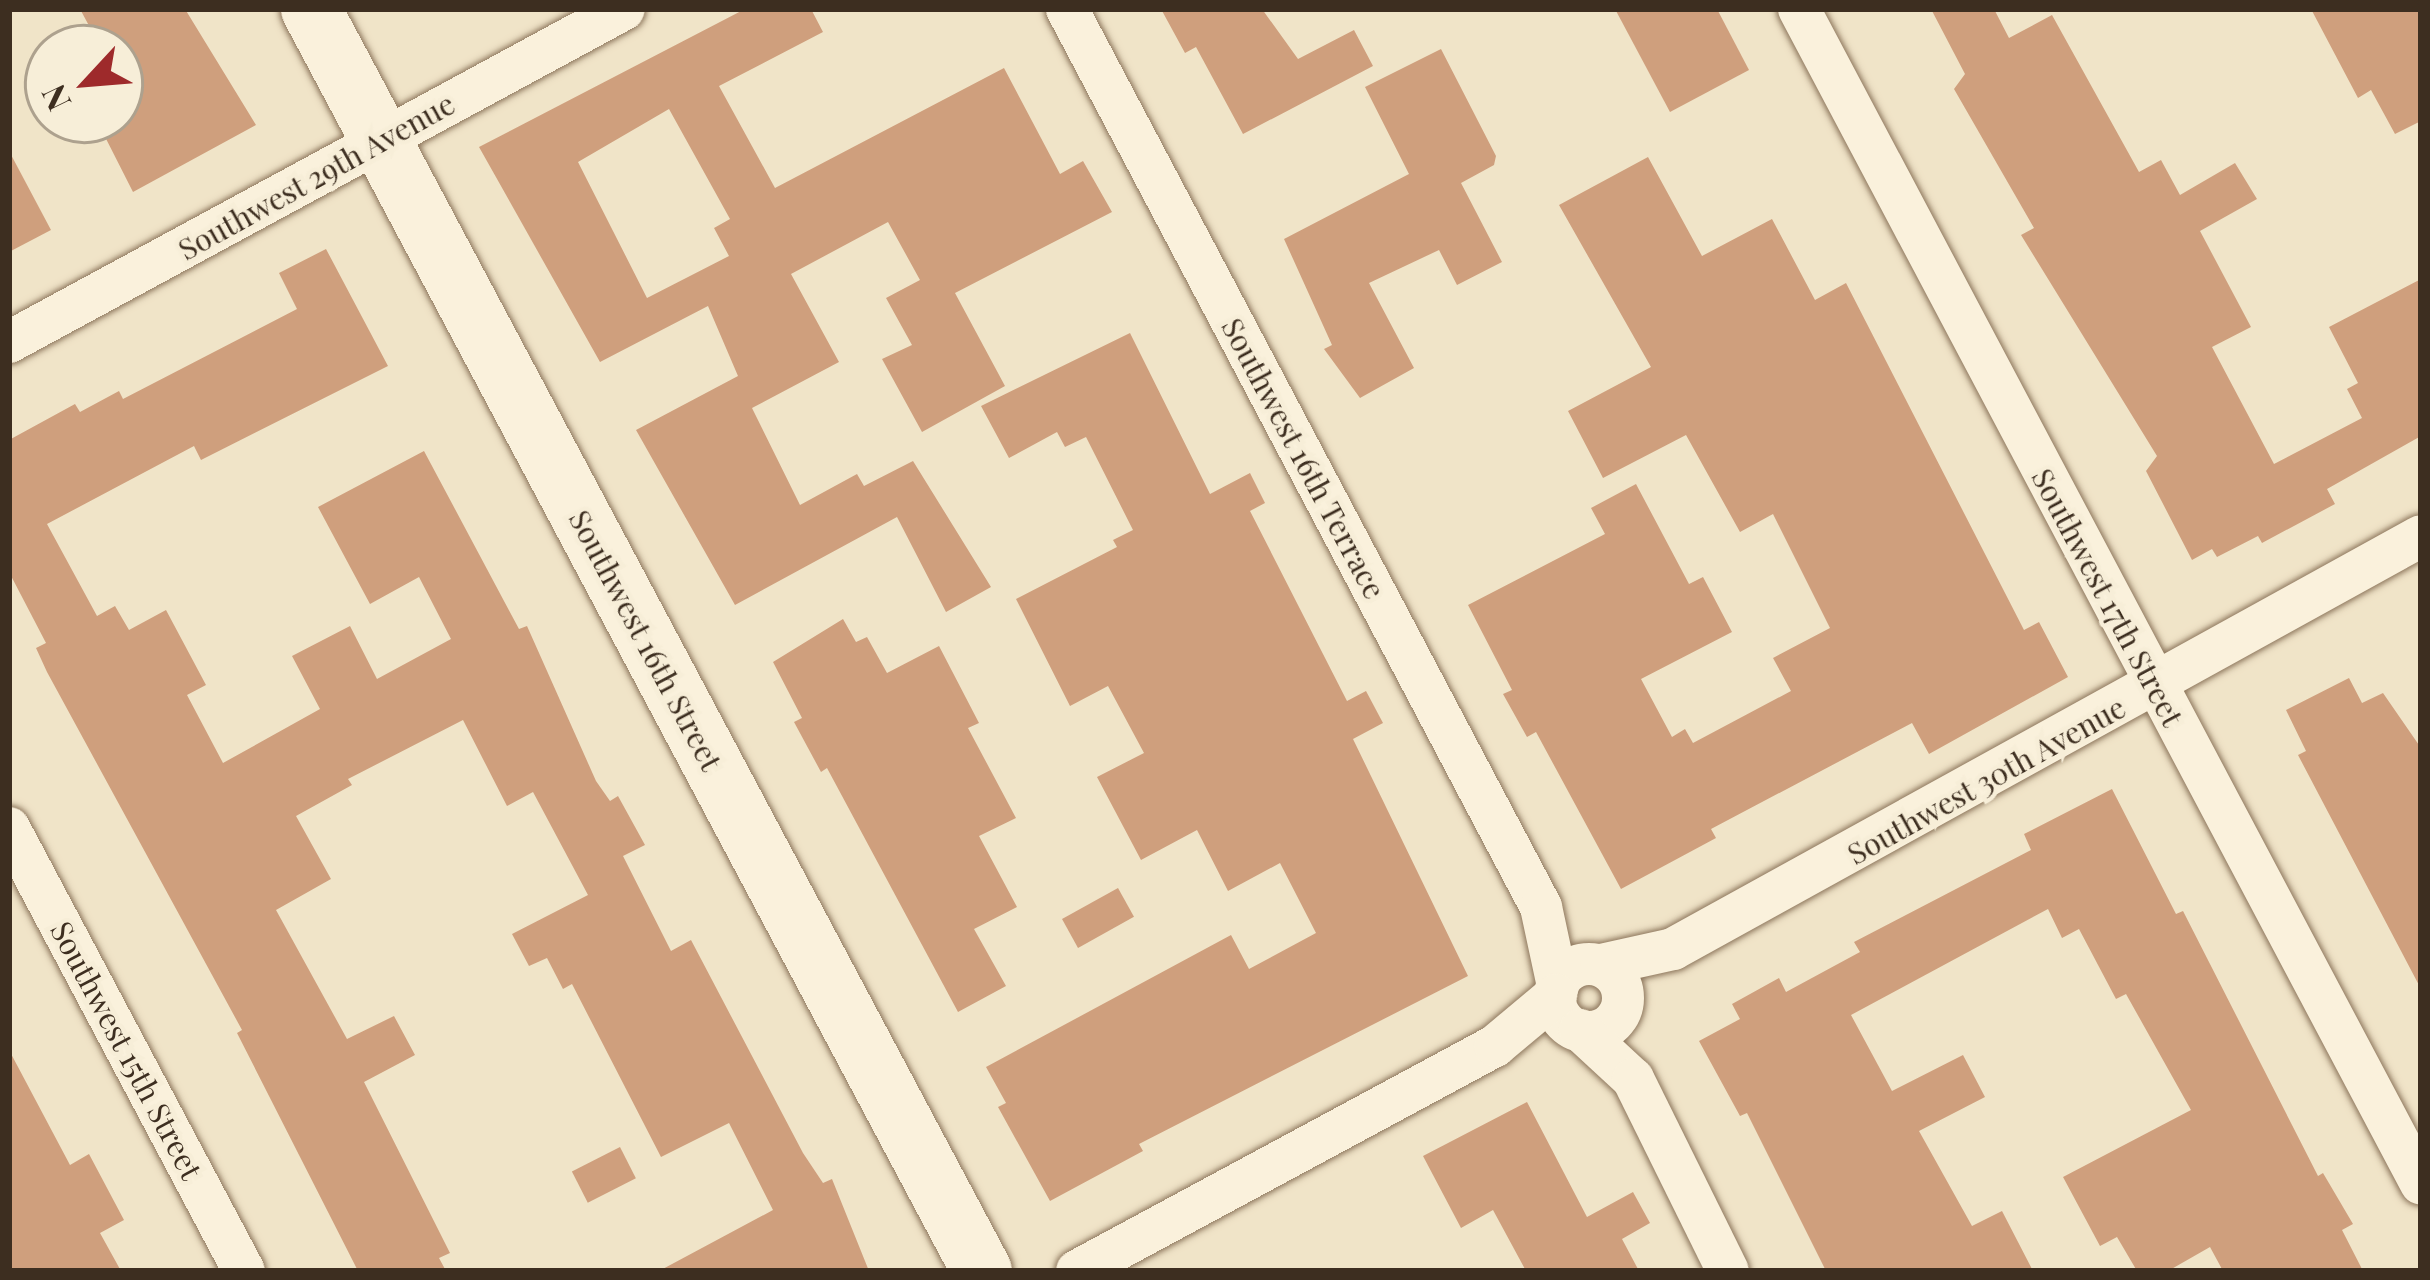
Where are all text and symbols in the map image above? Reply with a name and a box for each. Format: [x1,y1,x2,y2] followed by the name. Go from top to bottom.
[24,24,144,144] north arrow
[29,78,79,119] text: N
[171,85,461,267] street label: Southwest 29th Avenue
[1214,311,1394,605] street label: Southwest 16th Terrace
[2025,462,2191,732] street label: Southwest 17th Street
[562,503,730,777] street label: Southwest 16th Street
[1840,688,2132,872] street label: Southwest 30th Avenue
[44,915,210,1185] street label: Southwest 15th Street

